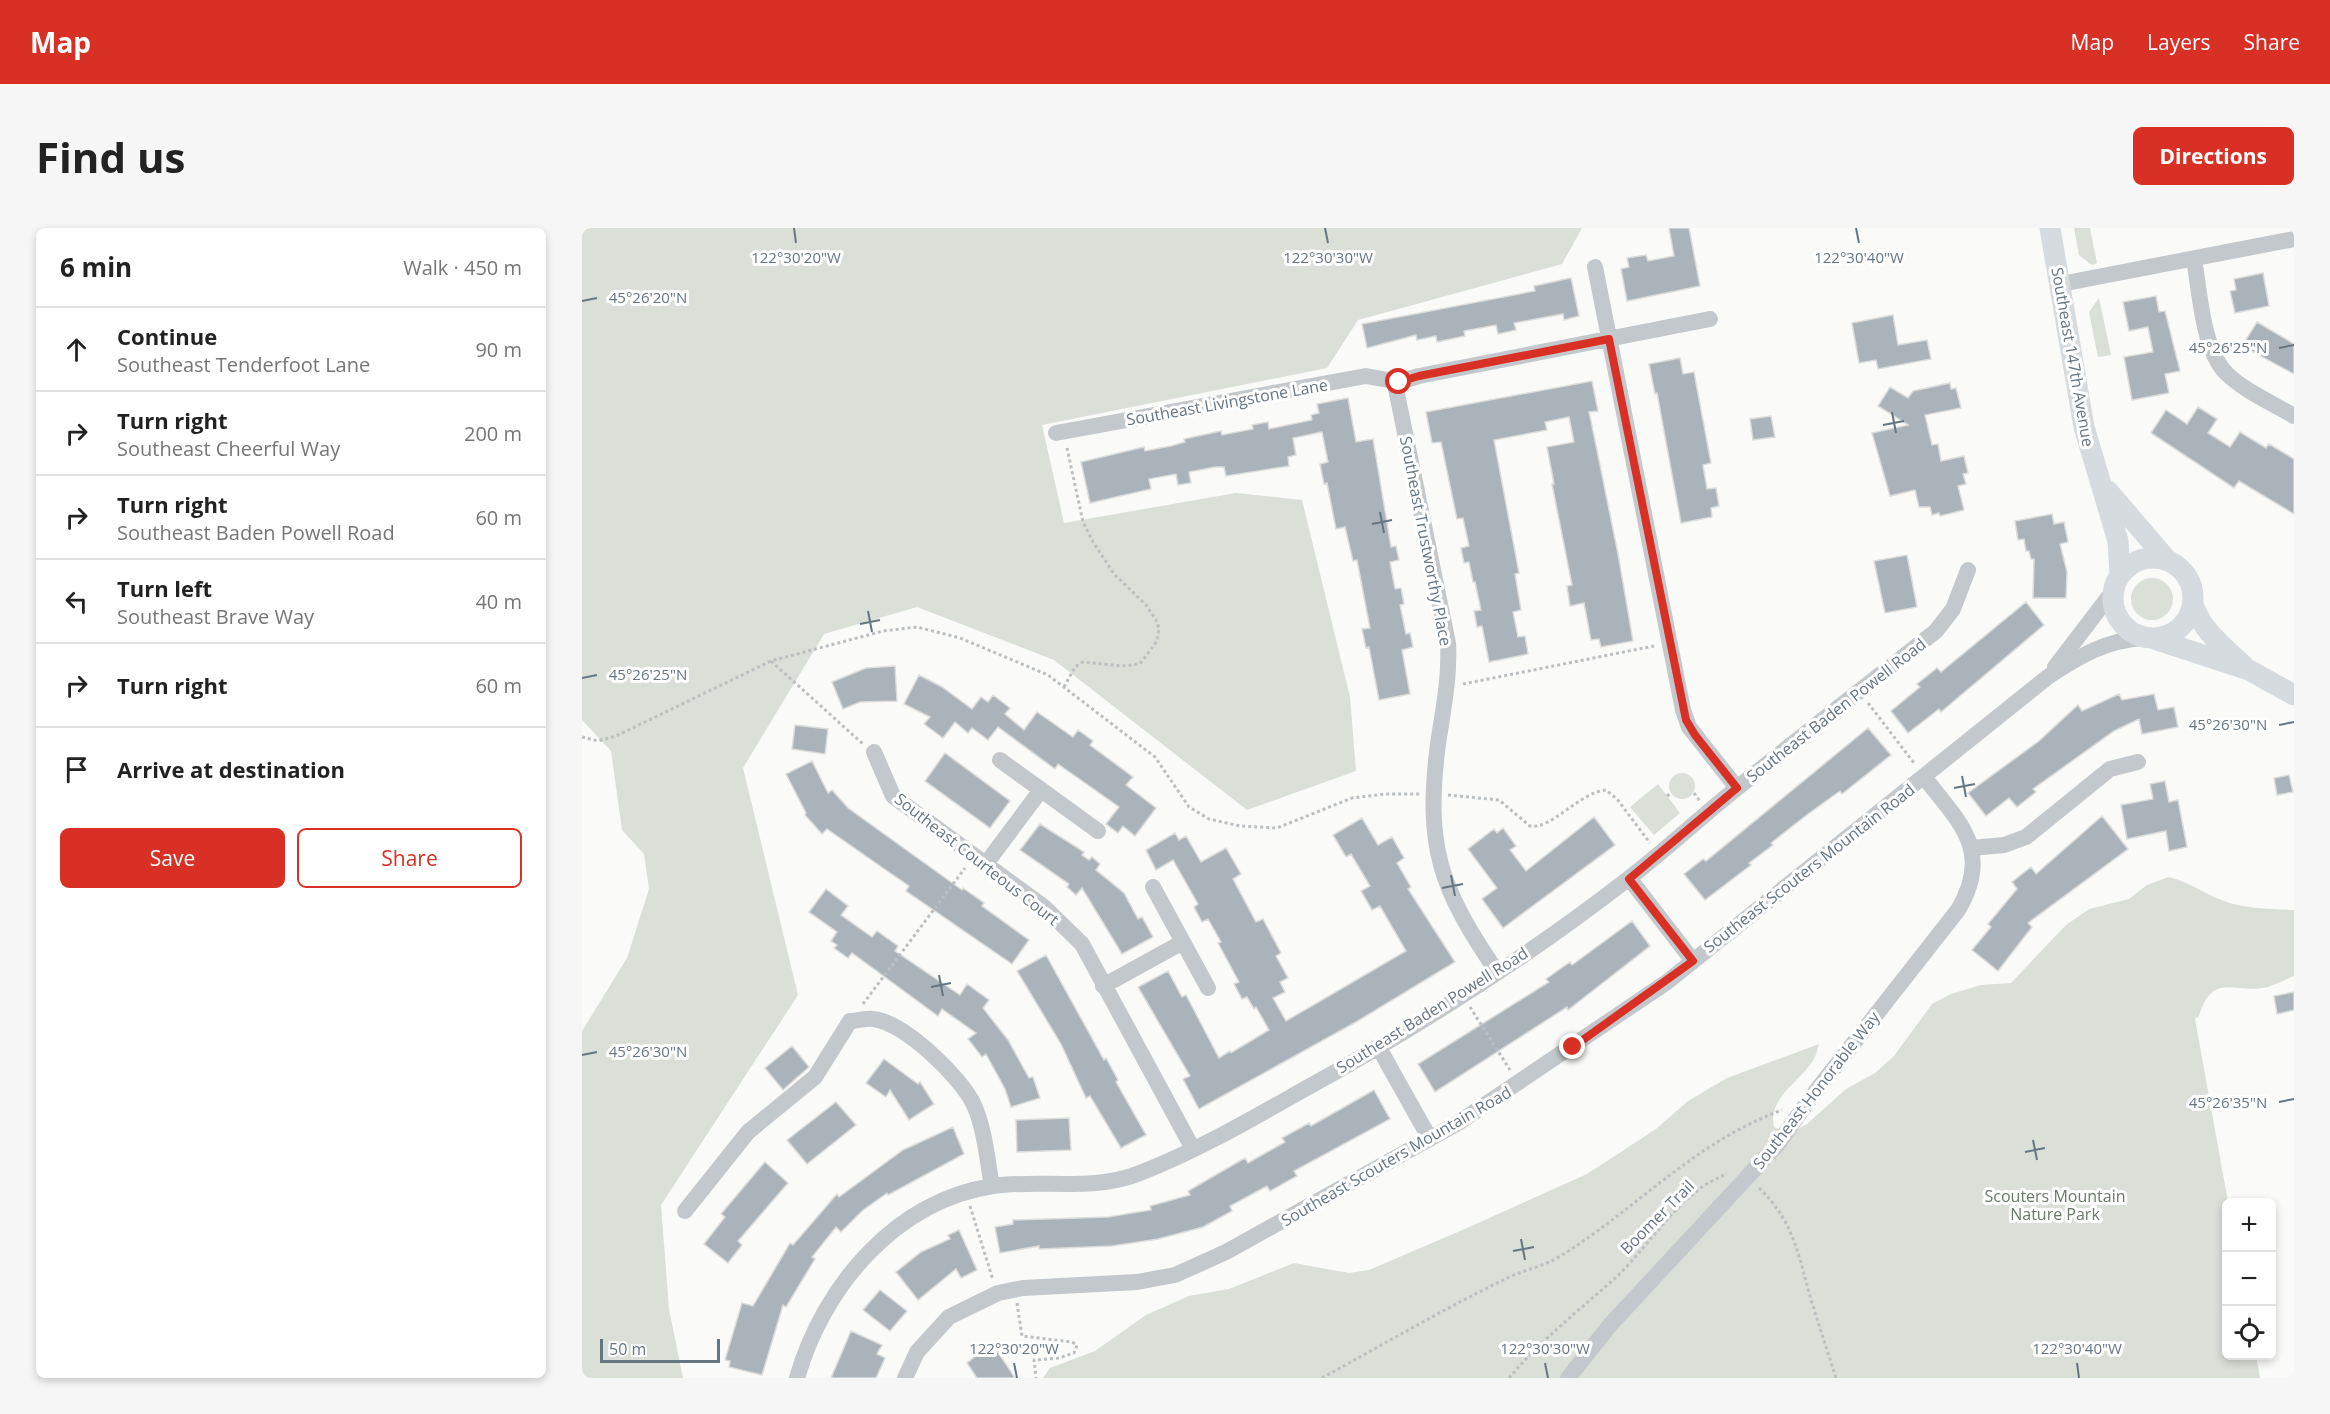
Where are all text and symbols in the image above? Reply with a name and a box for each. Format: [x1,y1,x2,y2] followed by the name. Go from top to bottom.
[30,23,91,61] text: Map
[2071,28,2114,56] text: Map
[2147,28,2211,56] text: Layers
[2244,28,2300,56] text: Share
[2133,127,2294,185] button: Directions
[36,128,185,185] text: Find us
[751,247,841,267] text: 122°30'20"W
[1283,247,1373,267] text: 122°30'30"W
[1814,247,1904,267] text: 122°30'40"W
[60,249,132,285] text: 6 min
[403,254,522,281] text: Walk · 450 m
[2046,266,2100,448] street label: Southeast 147th Avenue
[609,287,687,307] text: 45°26'20"N
[117,321,217,351] text: Continue
[60,333,93,366] icon: ahead
[475,336,522,363] text: 90 m
[2189,337,2267,357] text: 45°26'25"N
[117,351,370,378] text: Southeast Tenderfoot Lane
[1385,368,1411,394] route start
[1125,373,1329,431] street label: Southeast Livingstone Lane
[117,405,228,435] text: Turn right
[60,417,93,450] icon: right
[464,420,522,447] text: 200 m
[1395,434,1457,648] street label: Southeast Trustworthy Place
[117,435,340,462] text: Southeast Cheerful Way
[117,489,228,519] text: Turn right
[60,501,93,534] icon: right
[475,504,522,531] text: 60 m
[117,519,395,546] text: Southeast Baden Powell Road
[117,573,212,603] text: Turn left
[60,585,93,618] icon: left
[475,588,522,615] text: 40 m
[117,603,314,630] text: Southeast Brave Way
[1742,633,1930,787] street label: Southeast Baden Powell Road
[609,664,687,684] text: 45°26'25"N
[60,669,93,702] icon: right
[117,670,228,700] text: Turn right
[475,672,522,699] text: 60 m
[2189,714,2267,734] text: 45°26'30"N
[60,753,93,786] icon: arrive
[117,754,345,784] text: Arrive at destination
[1699,779,1919,957] street label: Southeast Scouters Mountain Road
[890,788,1064,930] street label: Southeast Courteous Court
[60,828,285,888] button: Save
[297,828,522,888] button: Share
[1332,942,1532,1078] street label: Southeast Baden Powell Road
[1748,1006,1885,1173] street label: Southeast Honorable Way
[1559,1033,1585,1059] route end
[609,1041,687,1061] text: 45°26'30"N
[1277,1081,1515,1231] street label: Southeast Scouters Mountain Road
[2189,1092,2267,1112] text: 45°26'35"N
[1615,1175,1699,1259] street label: Boomer Trail
[1985,1185,2125,1225] park label: Scouters Mountain Nature Park
[2222,1198,2276,1360] map controls
[2222,1198,2276,1252] button: +
[2222,1252,2276,1306] button: −
[2222,1306,2276,1360] button: locate
[600,1336,720,1364] scale bar
[609,1338,646,1360] text: 50 m
[969,1338,1059,1358] text: 122°30'20"W
[1500,1338,1590,1358] text: 122°30'30"W
[2032,1338,2122,1358] text: 122°30'40"W

